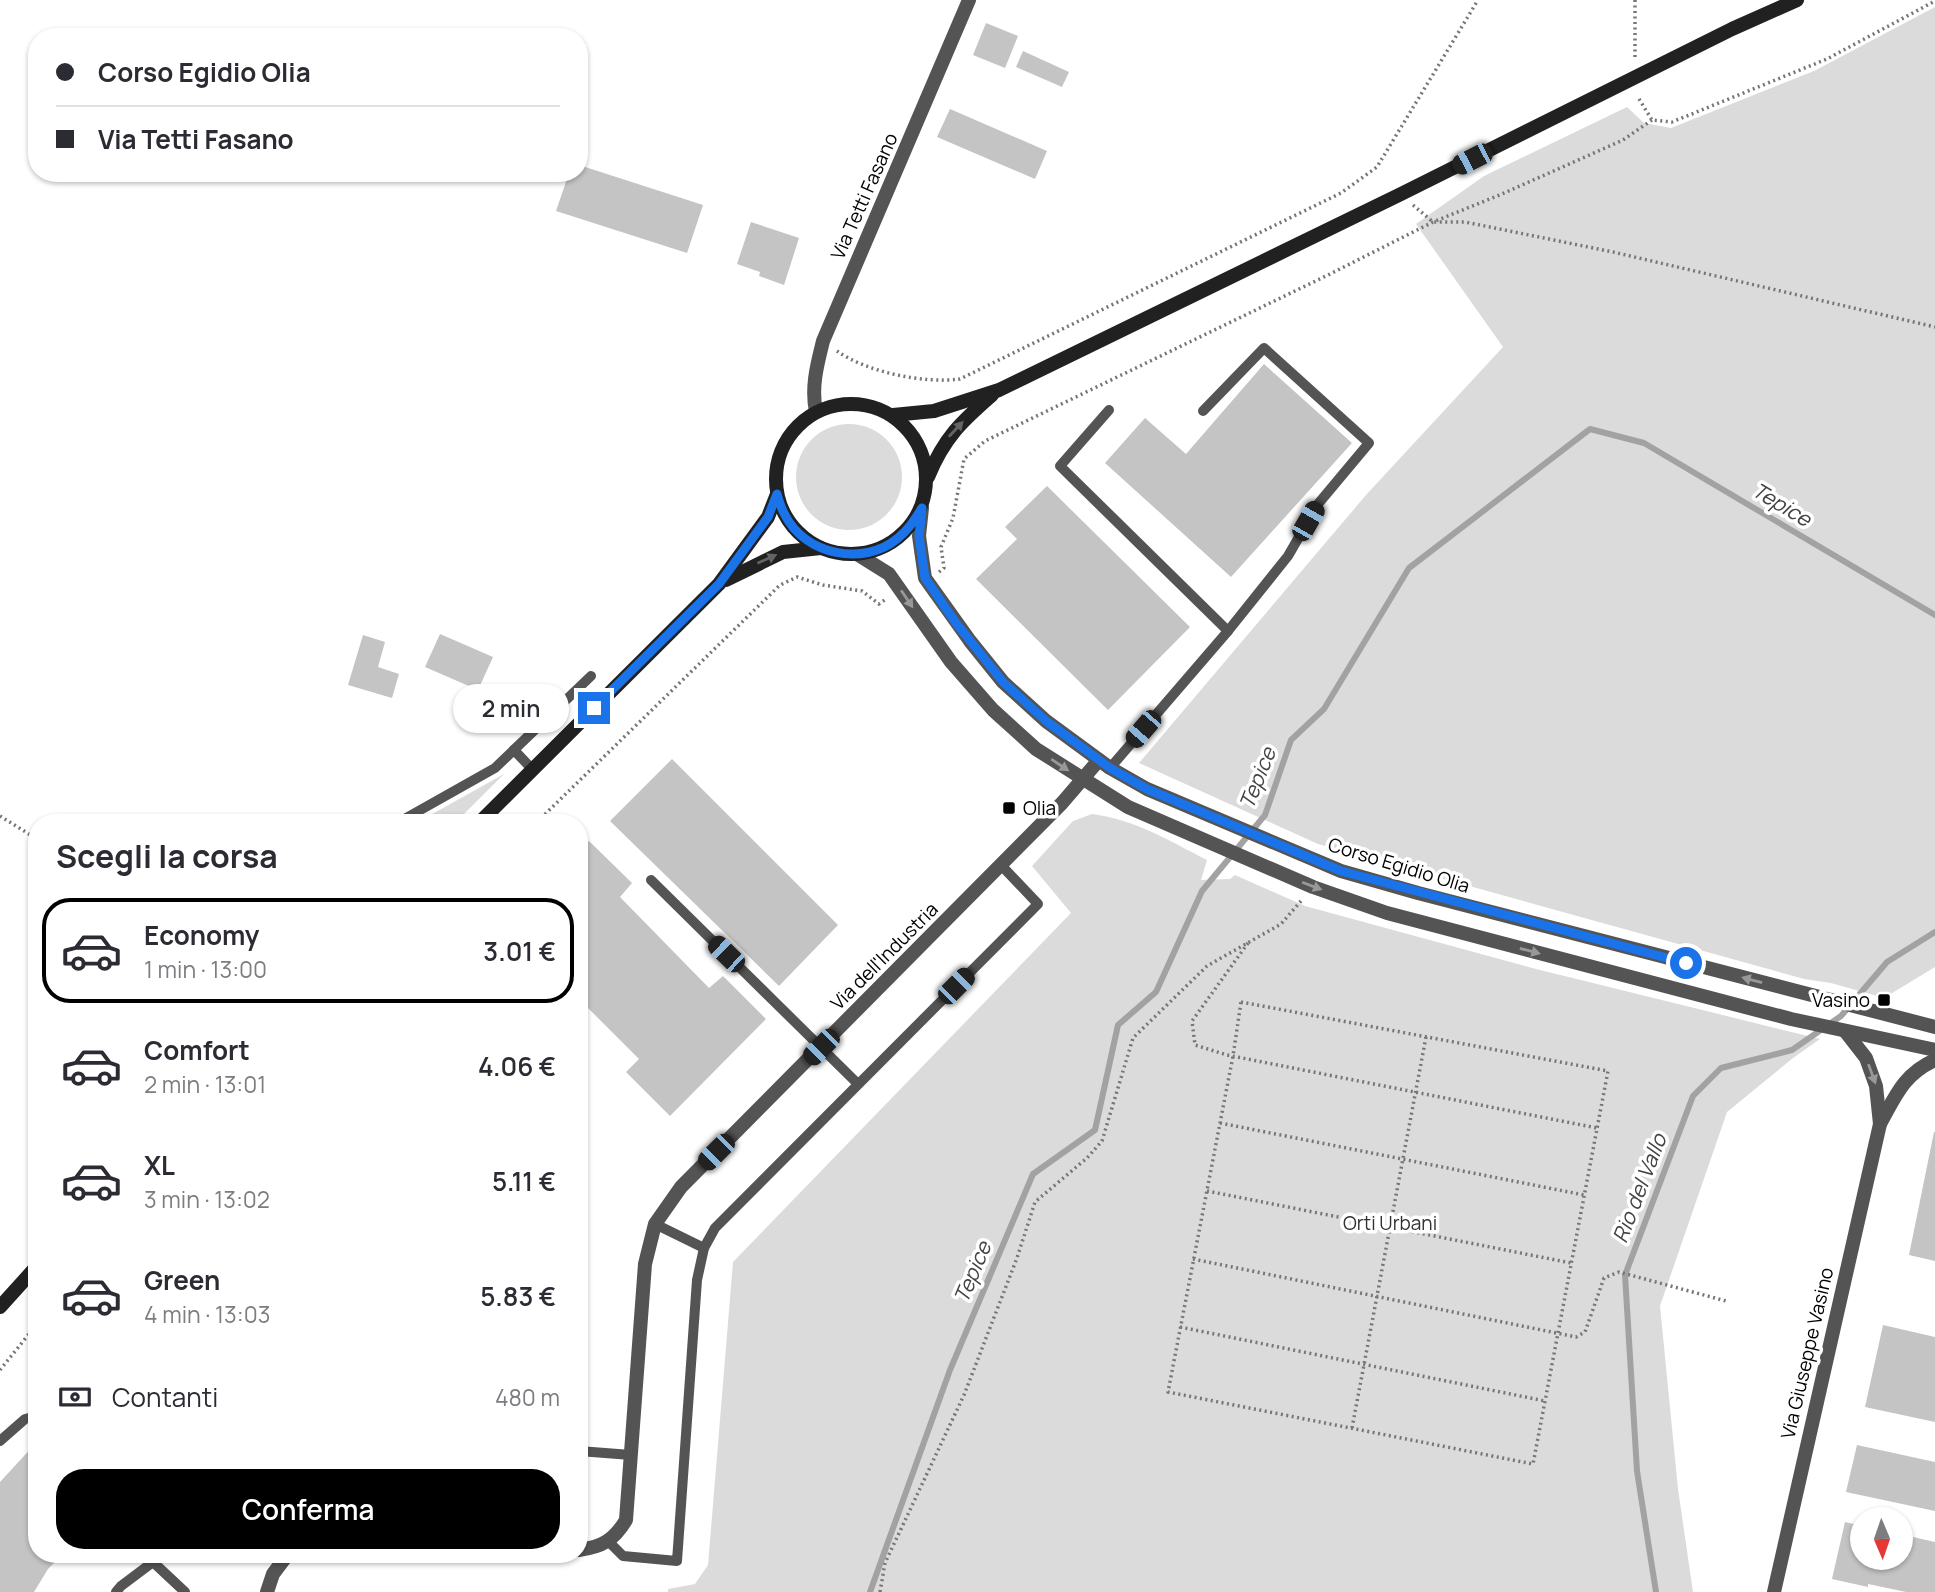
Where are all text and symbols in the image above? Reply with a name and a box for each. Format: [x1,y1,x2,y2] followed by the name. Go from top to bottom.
[98,54,311,90] text: Corso Egidio Olia
[98,121,294,157] text: Via Tetti Fasano
[824,129,904,263] street label: Via Tetti Fasano
[1449,140,1496,178] car
[948,421,964,438] one-way arrow
[1747,476,1818,533] water label: Tepice
[1289,498,1328,544] car
[757,553,778,564] one-way arrow
[901,589,914,609] one-way arrow
[454,684,570,732] callout: 2 min
[482,692,540,724] text: 2 min
[578,692,610,724] route end
[1122,706,1165,752] car
[1232,742,1283,813] water label: Tepice
[1051,758,1070,771] one-way arrow
[1023,795,1056,821] place label: Olia
[1001,800,1017,816] marker: Olia
[1325,831,1473,899] street label: Corso Egidio Olia
[56,834,278,878] text: Scegli la corsa
[1301,881,1322,892] one-way arrow
[825,897,943,1015] street label: Via dell'Industria
[144,917,259,953] text: Economy
[60,919,123,982] icon: car
[704,932,749,976] car
[483,933,556,969] text: 3.01 €
[1520,946,1541,956] one-way arrow
[1670,947,1702,979] route start
[144,953,267,985] text: 1 min · 13:00
[934,964,979,1008] car
[1741,974,1763,985] one-way arrow
[1812,987,1870,1013] place label: Vasino
[1876,992,1892,1008] marker: Vasino
[799,1025,844,1069] car
[144,1032,250,1068] text: Comfort
[60,1034,123,1097] icon: car
[478,1048,556,1084] text: 4.06 €
[1867,1063,1878,1084] one-way arrow
[144,1068,266,1100] text: 2 min · 13:01
[1605,1128,1673,1246] water label: Rio del Vallo
[694,1130,739,1174] car
[144,1147,175,1183] text: XL
[60,1149,123,1212] icon: car
[492,1163,556,1199] text: 5.11 €
[144,1183,270,1215] text: 3 min · 13:02
[1343,1210,1437,1236] park label: Orti Urbani
[947,1236,998,1307] water label: Tepice
[144,1262,220,1298] text: Green
[60,1264,123,1327] icon: car
[1775,1265,1839,1441] street label: Via Giuseppe Vasino
[480,1278,556,1314] text: 5.83 €
[144,1298,270,1330] text: 4 min · 13:03
[56,1378,94,1416] icon: cash
[112,1379,218,1415] text: Contanti
[495,1381,560,1413] text: 480 m
[56,1469,560,1549] button: Conferma
[1850,1507,1913,1570] north arrow
[1850,1507,1913,1570] map controls

